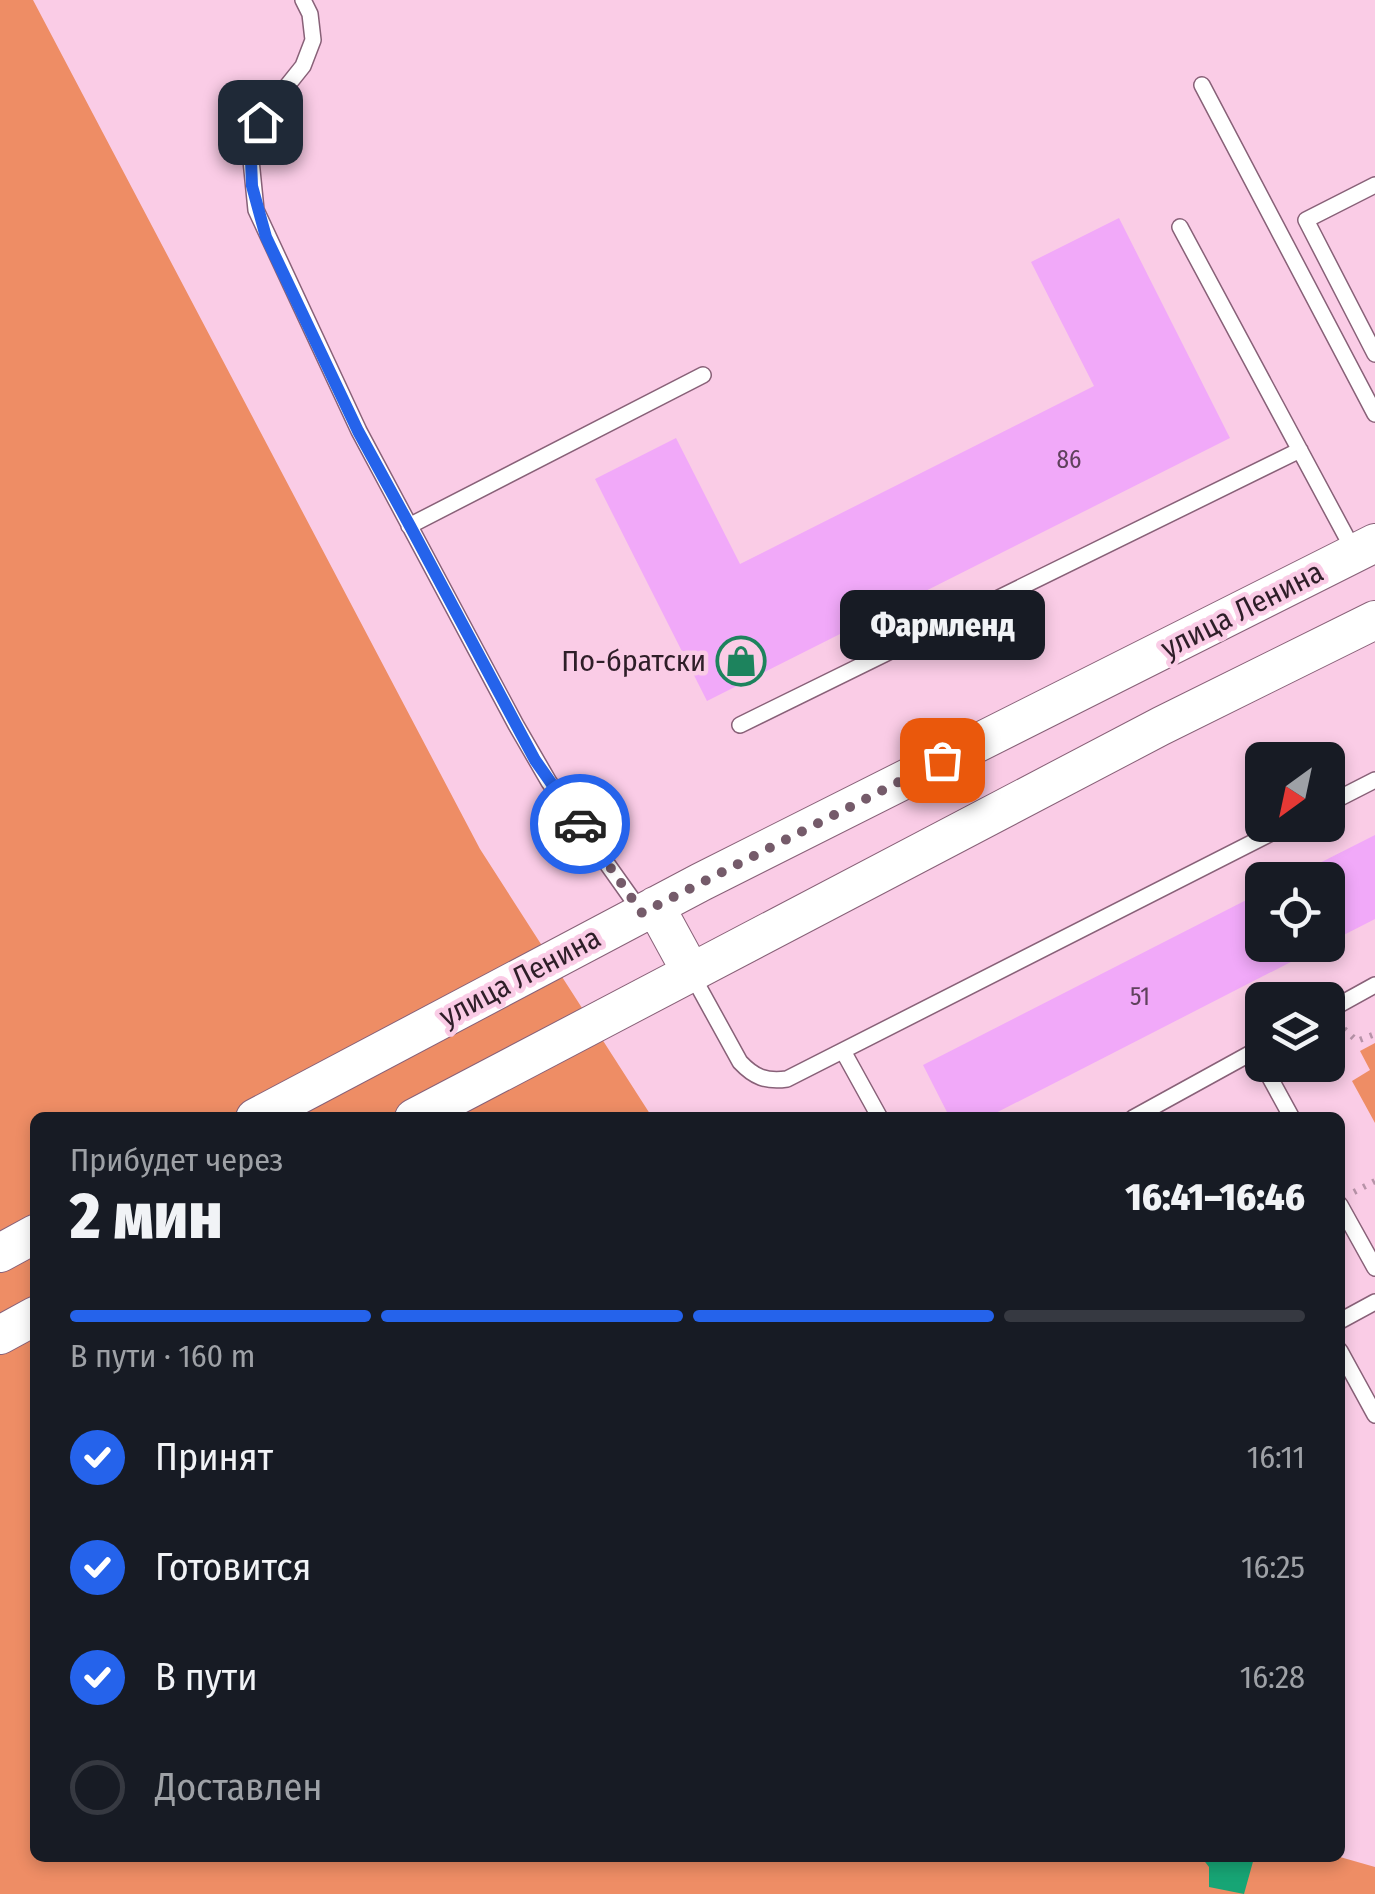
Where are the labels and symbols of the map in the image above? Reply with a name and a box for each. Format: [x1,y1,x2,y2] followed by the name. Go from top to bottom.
[218,80,303,165] pin
[1057,445,1081,475] house number: 86
[1155,554,1329,666] street label: улица Ленина
[840,590,1044,660] callout: Фармленд
[715,635,767,687] shop icon: По-братски
[561,643,706,679] place label: По-братски
[900,718,985,803] pin
[1245,742,1345,842] north arrow
[530,774,630,874] courier
[433,919,607,1035] street label: улица Ленина
[1130,982,1150,1012] house number: 51

